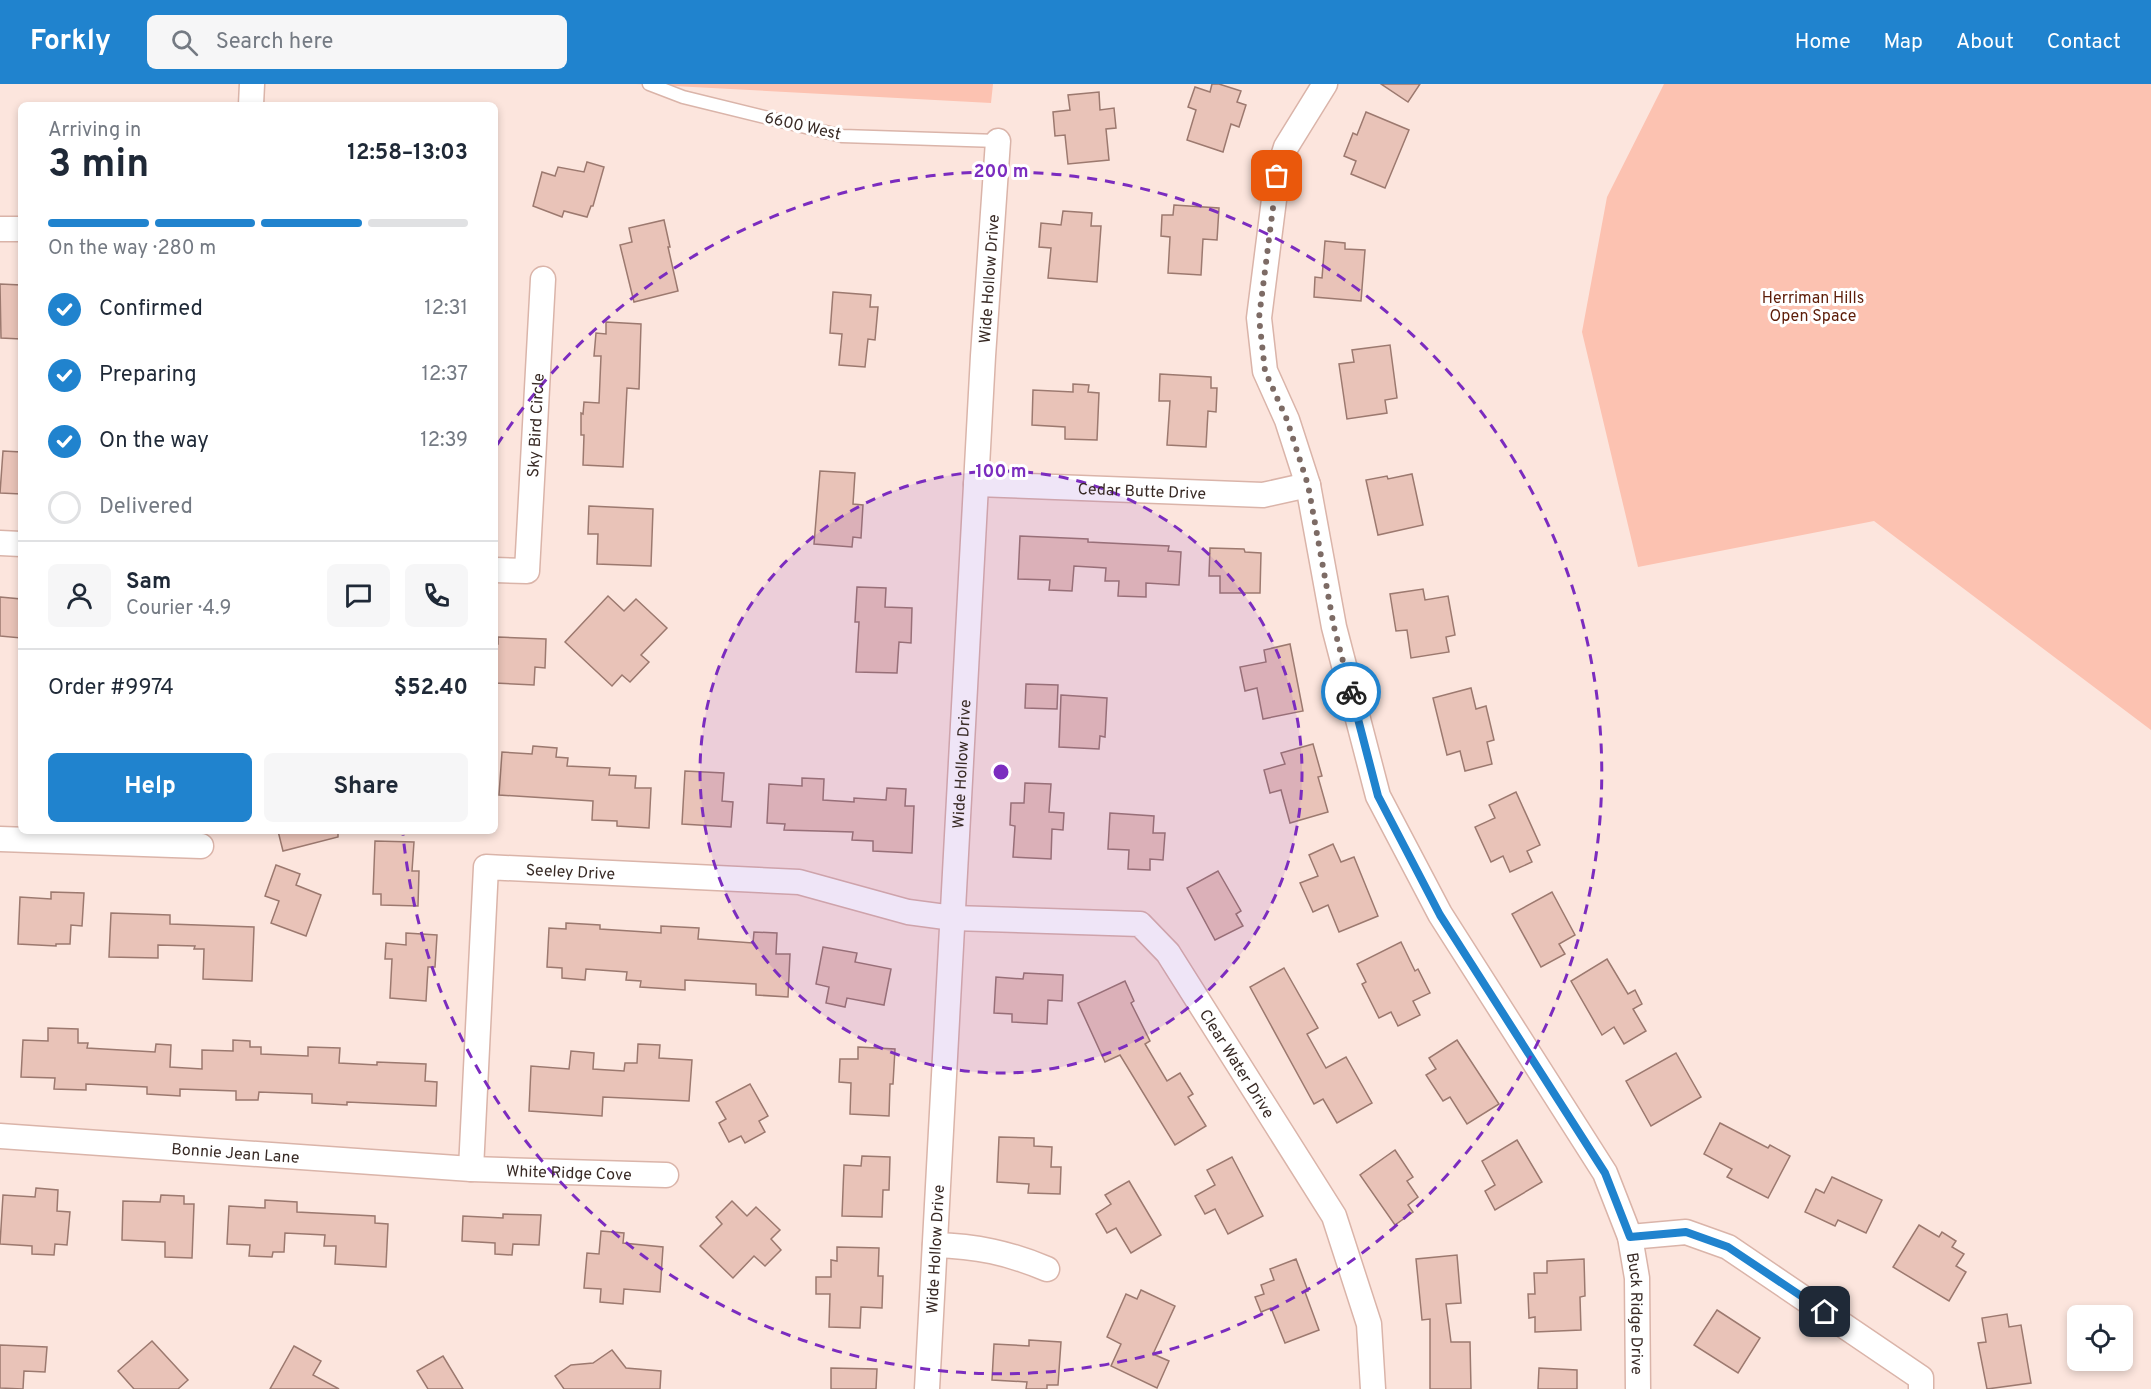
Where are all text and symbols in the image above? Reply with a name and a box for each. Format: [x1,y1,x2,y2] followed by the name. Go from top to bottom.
[147,15,567,69] search box
[30,24,111,60] text: Forkly
[168,26,201,59] icon: search
[216,29,333,56] text: Search here
[1795,29,1851,56] text: Home
[1884,29,1923,56] text: Map
[1956,29,2014,56] text: About
[2047,29,2121,56] text: Contact
[762,108,843,145] street label: 6600 West
[48,118,141,144] text: Arriving in
[347,140,468,167] text: 12:58–13:03
[48,142,149,191] text: 3 min
[1251,150,1302,201] pin
[1260,159,1293,192] icon: bag
[973,161,1029,184] text: 200 m
[976,214,1005,344] street label: Wide Hollow Drive
[48,236,216,262] text: On the way · 280 m
[1762,289,1864,327] park label: Herriman Hills Open Space
[48,293,81,326] icon: check
[99,296,203,323] text: Confirmed
[424,296,468,322] text: 12:31
[48,359,81,392] icon: check
[99,362,197,389] text: Preparing
[422,362,468,388] text: 12:37
[524,373,550,478] street label: Sky Bird Circle
[48,425,81,458] icon: check
[99,428,209,455] text: On the way
[420,428,468,454] text: 12:39
[975,461,1027,484] text: 100 m
[1077,480,1206,505] street label: Cedar Butte Drive
[99,494,193,521] text: Delivered
[48,564,111,627] button: person
[327,564,390,627] button: chat
[405,564,468,627] button: phone
[126,569,171,596] text: Sam
[126,596,231,622] text: Courier · 4.9
[1321,662,1381,722] courier
[48,675,174,702] text: Order #9974
[394,675,468,702] text: $52.40
[1335,676,1368,709] icon: bike
[949,699,976,829] street label: Wide Hollow Drive
[48,753,252,822] button: Help
[264,753,468,822] button: Share
[991,762,1011,782] centre of rings
[525,861,616,885] street label: Seeley Drive
[1194,1006,1278,1123] street label: Clear Water Drive
[171,1140,300,1169] street label: Bonnie Jean Lane
[506,1162,632,1186] street label: White Ridge Cove
[923,1184,950,1314] street label: Wide Hollow Drive
[1621,1251,1646,1375] street label: Buck Ridge Drive
[1799,1286,1850,1337] pin
[1808,1295,1841,1328] icon: home
[2067,1305,2133,1371] map controls
[2067,1305,2133,1371] button: locate

